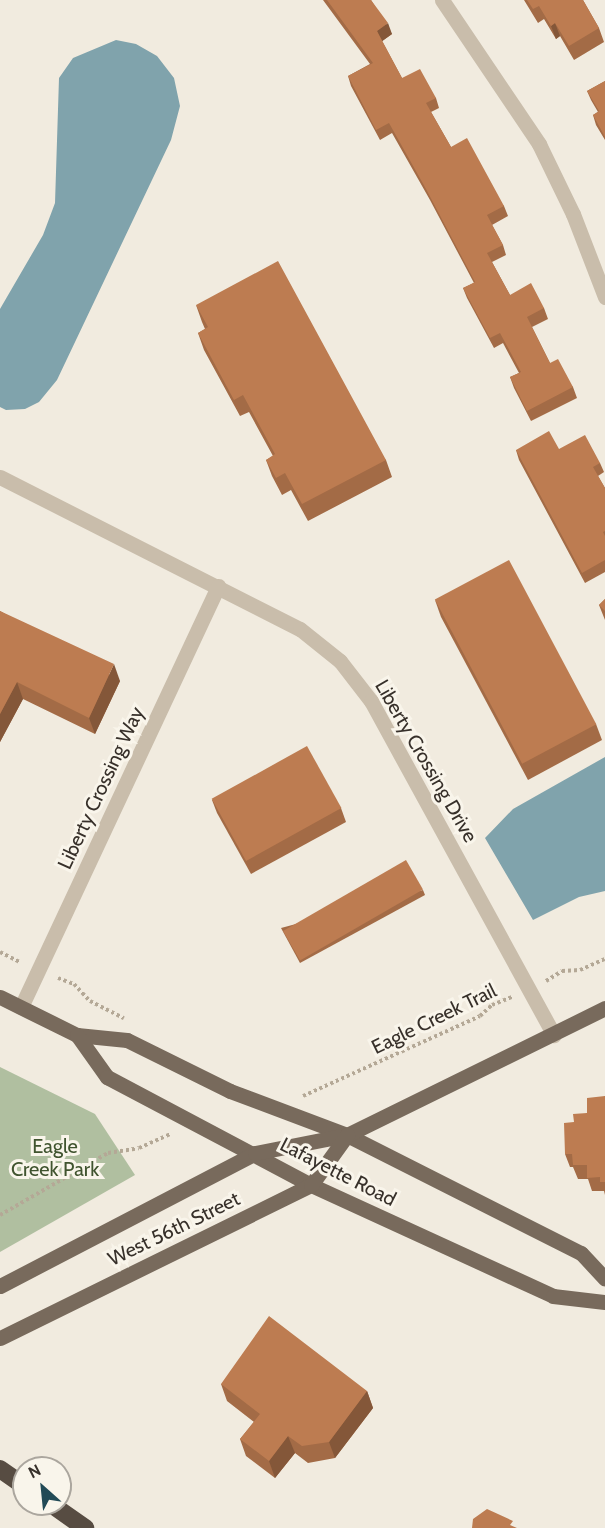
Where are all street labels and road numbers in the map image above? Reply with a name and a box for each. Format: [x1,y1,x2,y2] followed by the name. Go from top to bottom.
[370,675,482,847] street label: Liberty Crossing Drive
[53,703,149,873] street label: Liberty Crossing Way
[368,978,500,1060] street label: Eagle Creek Trail
[276,1133,400,1211] street label: Lafayette Road
[104,1187,244,1271] street label: West 56th Street

